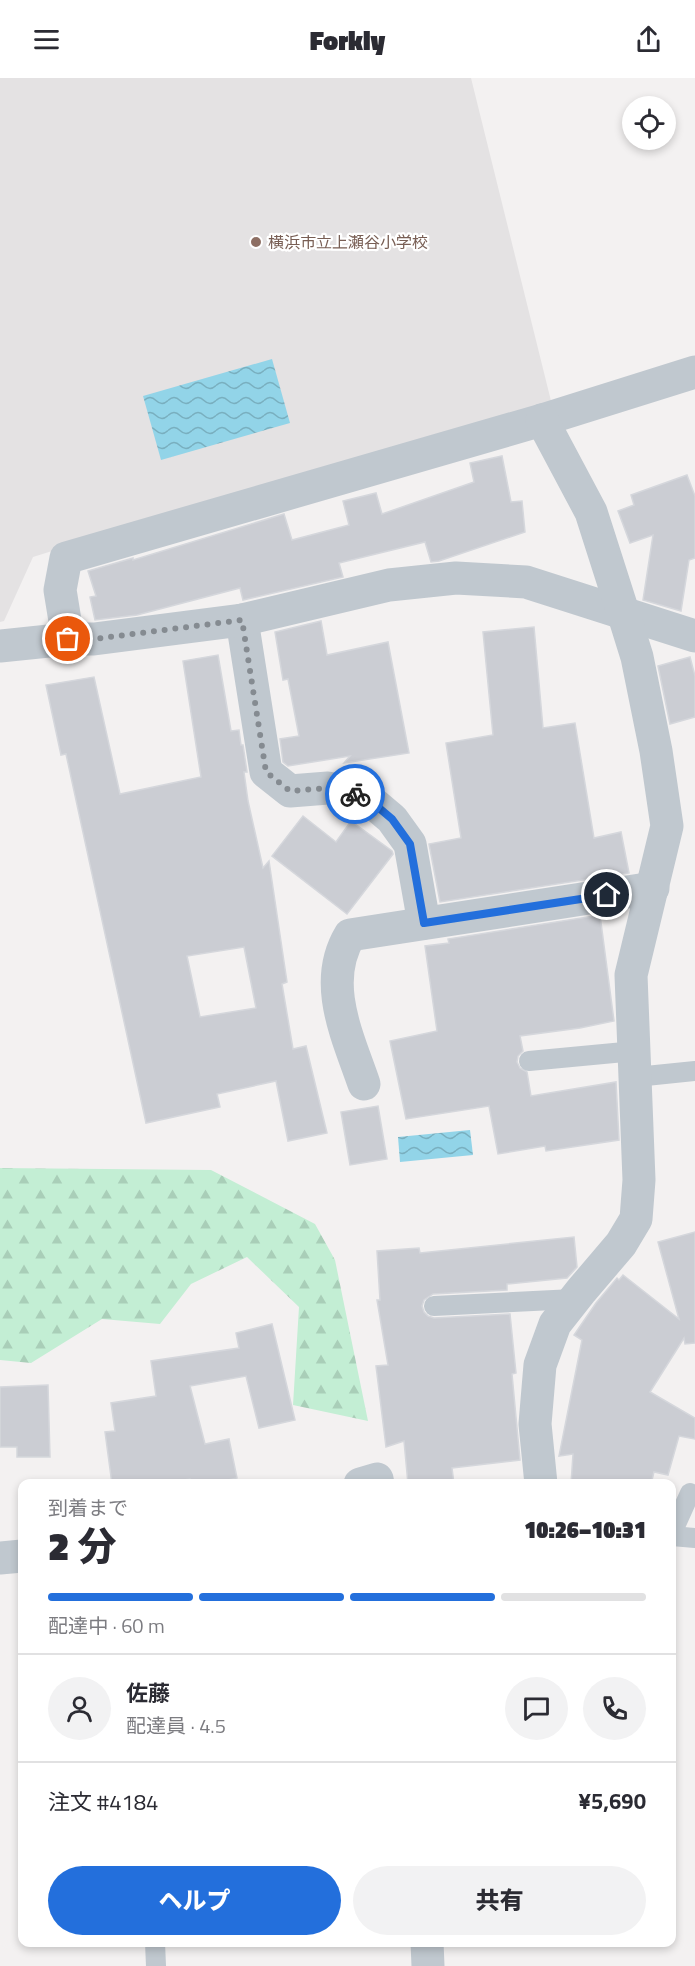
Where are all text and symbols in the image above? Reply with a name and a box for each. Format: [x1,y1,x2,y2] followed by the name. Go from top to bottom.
[310,19,385,60] text: Forkly
[30,23,63,56] icon: menu
[632,23,665,56] icon: share
[622,96,676,150] map controls
[622,96,676,150] button: locate
[268,230,428,254] place label: 横浜市立上瀬谷小学校
[249,235,263,249] marker: 横浜市立上瀬谷小学校
[42,613,93,664] pin
[51,622,84,655] icon: bag
[325,764,385,824] courier
[339,778,372,811] icon: bike
[581,869,632,920] pin
[590,878,623,911] icon: home
[48,1492,128,1523] text: 到着まで
[524,1513,646,1547] text: 10:26–10:31
[48,1516,117,1575] text: 2 分
[48,1610,165,1641] text: 配達中 · 60 m
[126,1676,170,1710] text: 佐藤
[48,1677,111,1740] button: person
[505,1677,568,1740] button: chat
[583,1677,646,1740] button: phone
[126,1710,226,1741] text: 配達員 · 4.5
[579,1784,646,1818] text: ¥5,690
[48,1785,158,1819] text: 注文 #4184
[48,1866,341,1935] button: ヘルプ
[353,1866,646,1935] button: 共有

